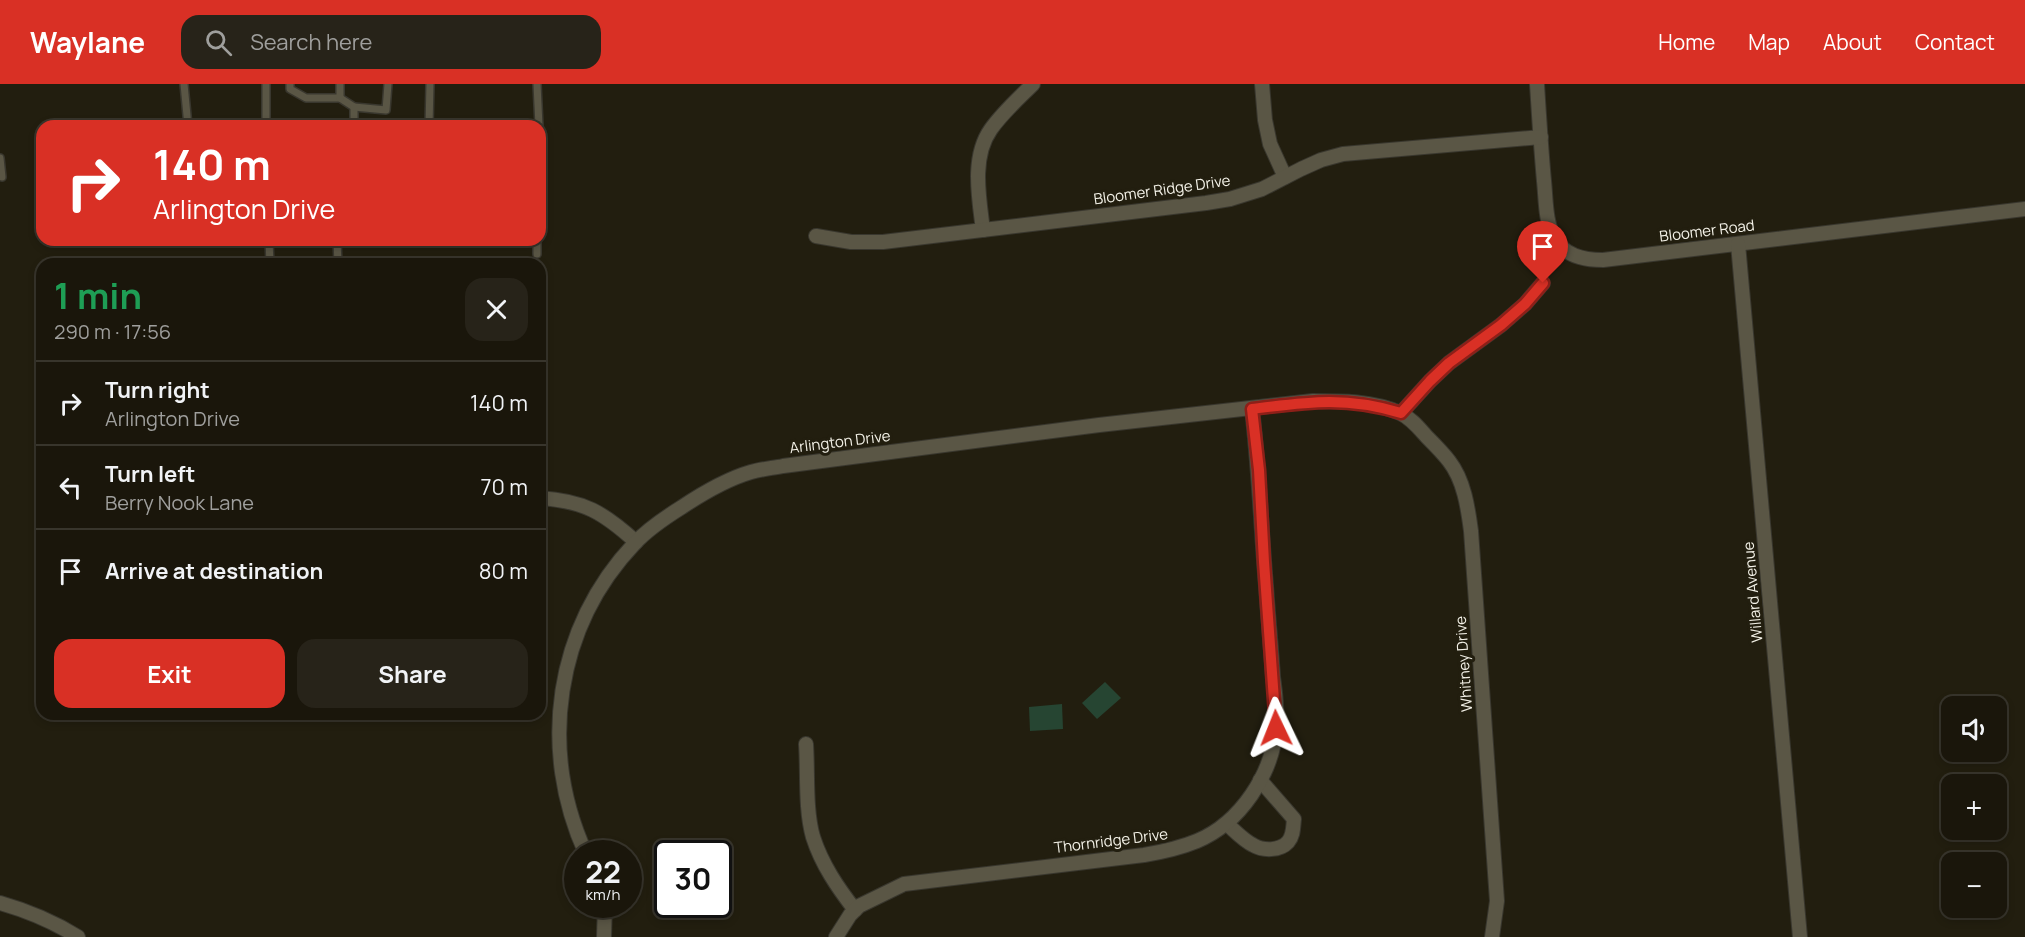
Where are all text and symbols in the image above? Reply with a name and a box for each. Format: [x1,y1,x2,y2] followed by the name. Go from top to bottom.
[181,15,601,69] search box
[30,23,145,61] text: Waylane
[202,26,235,59] icon: search
[250,27,372,57] text: Search here
[1658,28,1715,56] text: Home
[1748,28,1790,56] text: Map
[1823,28,1882,56] text: About
[1915,28,1995,56] text: Contact
[153,135,271,193] text: 140 m
[54,144,132,222] icon: right
[1092,169,1232,209] street label: Bloomer Ridge Drive
[153,190,335,227] text: Arlington Drive
[1658,214,1756,247] street label: Bloomer Road
[1517,221,1568,283] pin
[1526,230,1559,263] icon: arrive
[54,271,142,320] text: 1 min
[465,278,528,341] button: close
[54,318,171,345] text: 290 m · 17:56
[105,375,210,405] text: Turn right
[54,387,87,420] icon: right
[470,388,528,418] text: 140 m
[105,405,240,432] text: Arlington Drive
[788,425,892,458] street label: Arlington Drive
[105,459,195,489] text: Turn left
[54,471,87,504] icon: left
[480,472,528,502] text: 70 m
[105,489,254,516] text: Berry Nook Lane
[1738,541,1767,643] street label: Willard Avenue
[54,555,87,588] icon: arrive
[105,556,323,586] text: Arrive at destination
[479,556,528,586] text: 80 m
[1450,615,1477,713] street label: Whitney Drive
[54,639,285,708] button: Exit
[297,639,528,708] button: Share
[1244,696,1308,760] position arrow
[1941,696,2007,918] map controls
[1941,696,2007,762] button: sound
[1941,774,2007,840] button: +
[1053,823,1169,858] street label: Thornridge Drive
[654,840,732,918] speed limit sign: 30
[585,851,621,892] text: 22
[1941,852,2007,918] button: −
[586,884,620,905] text: km/h

